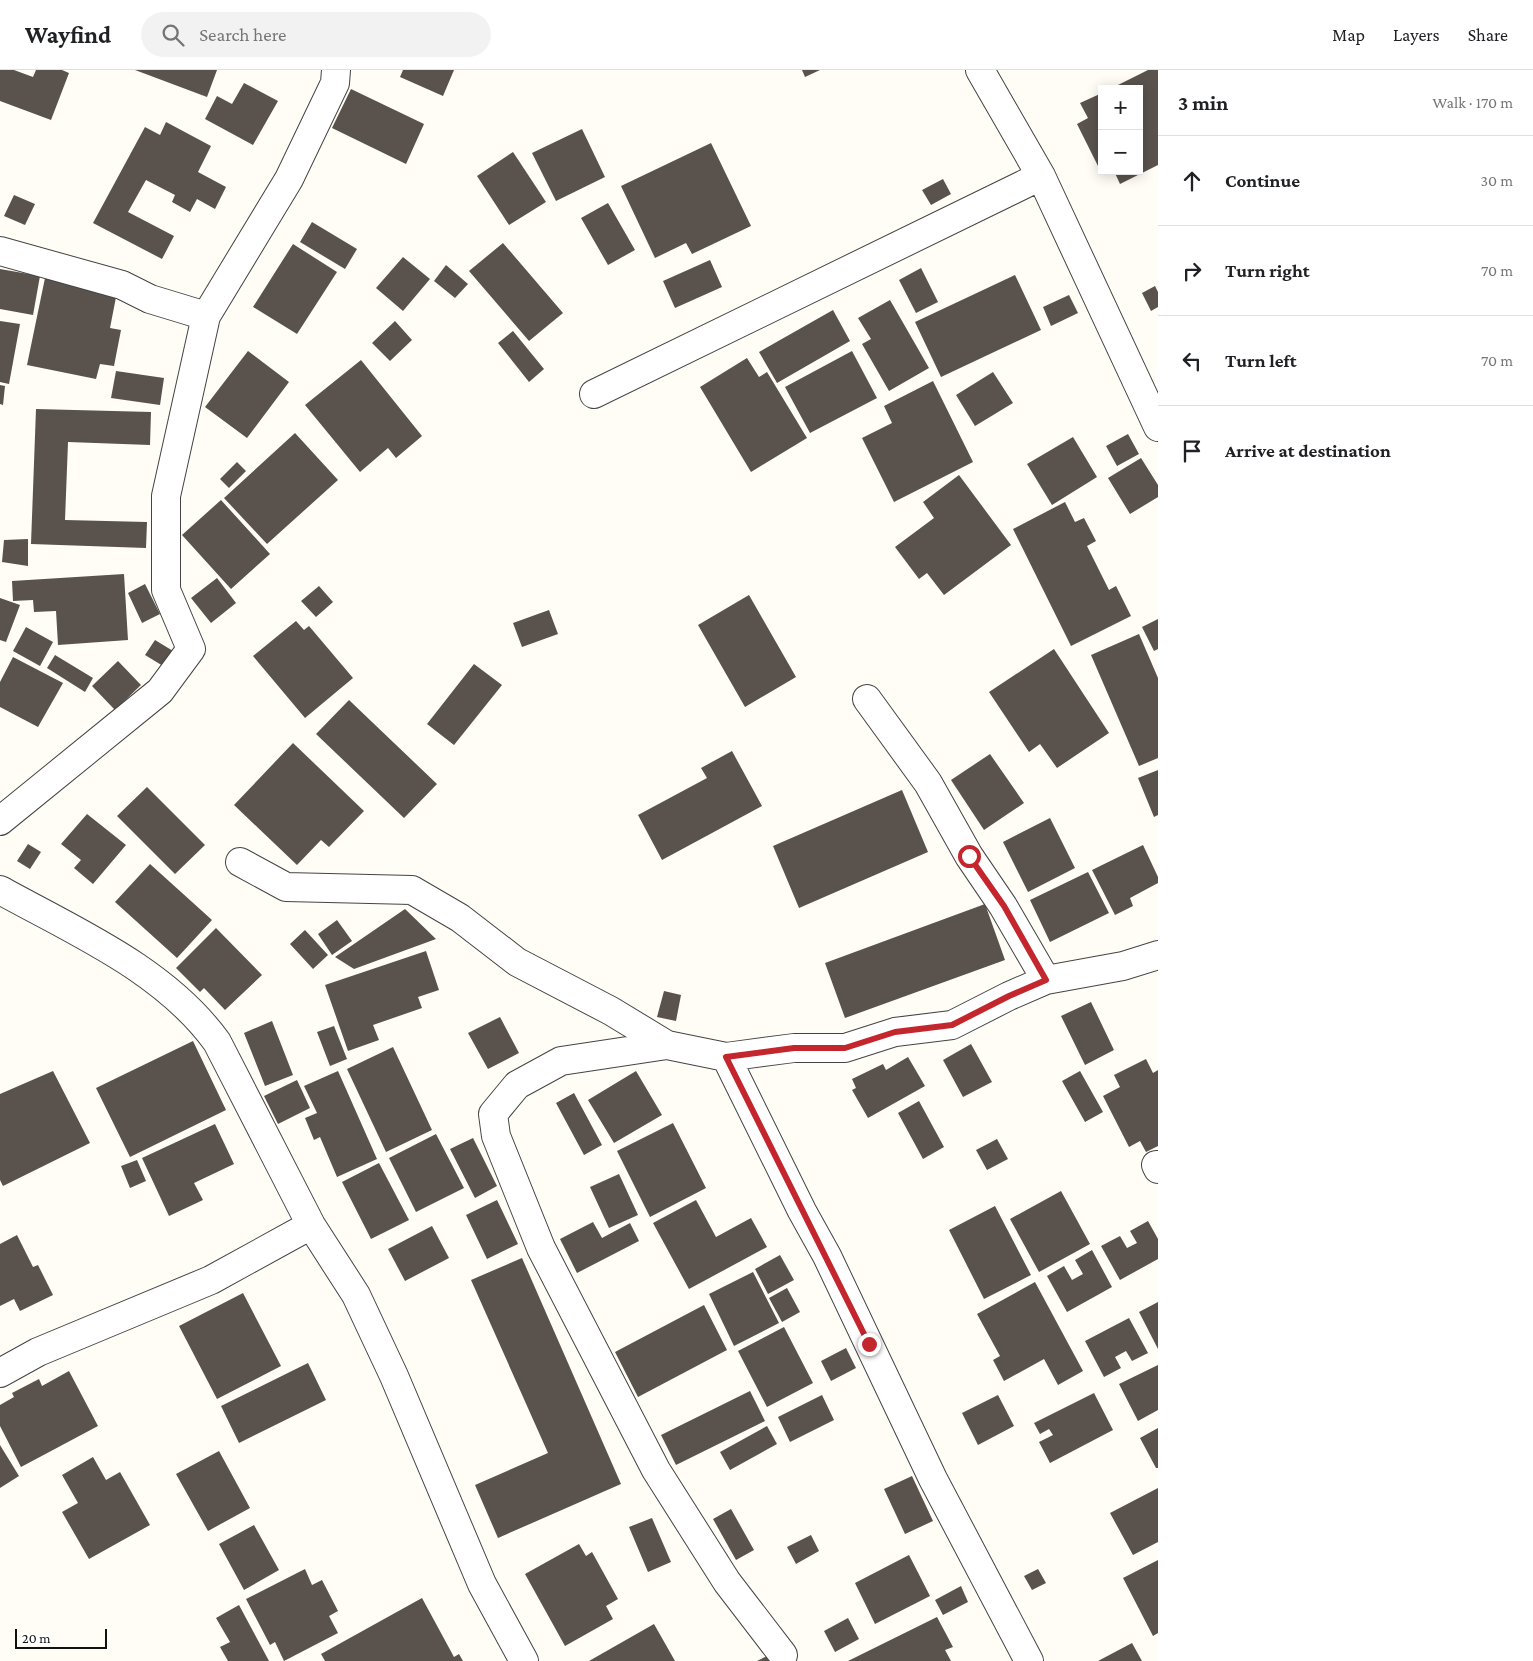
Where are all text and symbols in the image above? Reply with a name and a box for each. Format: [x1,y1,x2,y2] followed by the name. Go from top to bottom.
[141,12,491,57] search box
[25,21,111,48] text: Wayfind
[159,21,187,49] icon: search
[199,24,286,45] text: Search here
[1332,25,1365,45] text: Map
[1393,25,1440,45] text: Layers
[1468,25,1508,45] text: Share
[1098,85,1143,175] map controls
[1098,85,1143,130] button: +
[1178,91,1228,115] text: 3 min
[1433,94,1513,111] text: Walk · 170 m
[1098,130,1143,175] button: −
[1178,167,1206,195] icon: ahead
[1225,170,1300,191] text: Continue
[1481,172,1513,189] text: 30 m
[1178,257,1206,285] icon: right
[1225,260,1310,281] text: Turn right
[1481,262,1513,279] text: 70 m
[1178,347,1206,375] icon: left
[1225,350,1297,371] text: Turn left
[1481,352,1513,369] text: 70 m
[1178,437,1206,465] icon: arrive
[1225,440,1391,461] text: Arrive at destination
[958,845,981,868] route start
[858,1333,881,1356] route end
[15,1626,108,1649] scale bar
[22,1630,50,1646] text: 20 m

